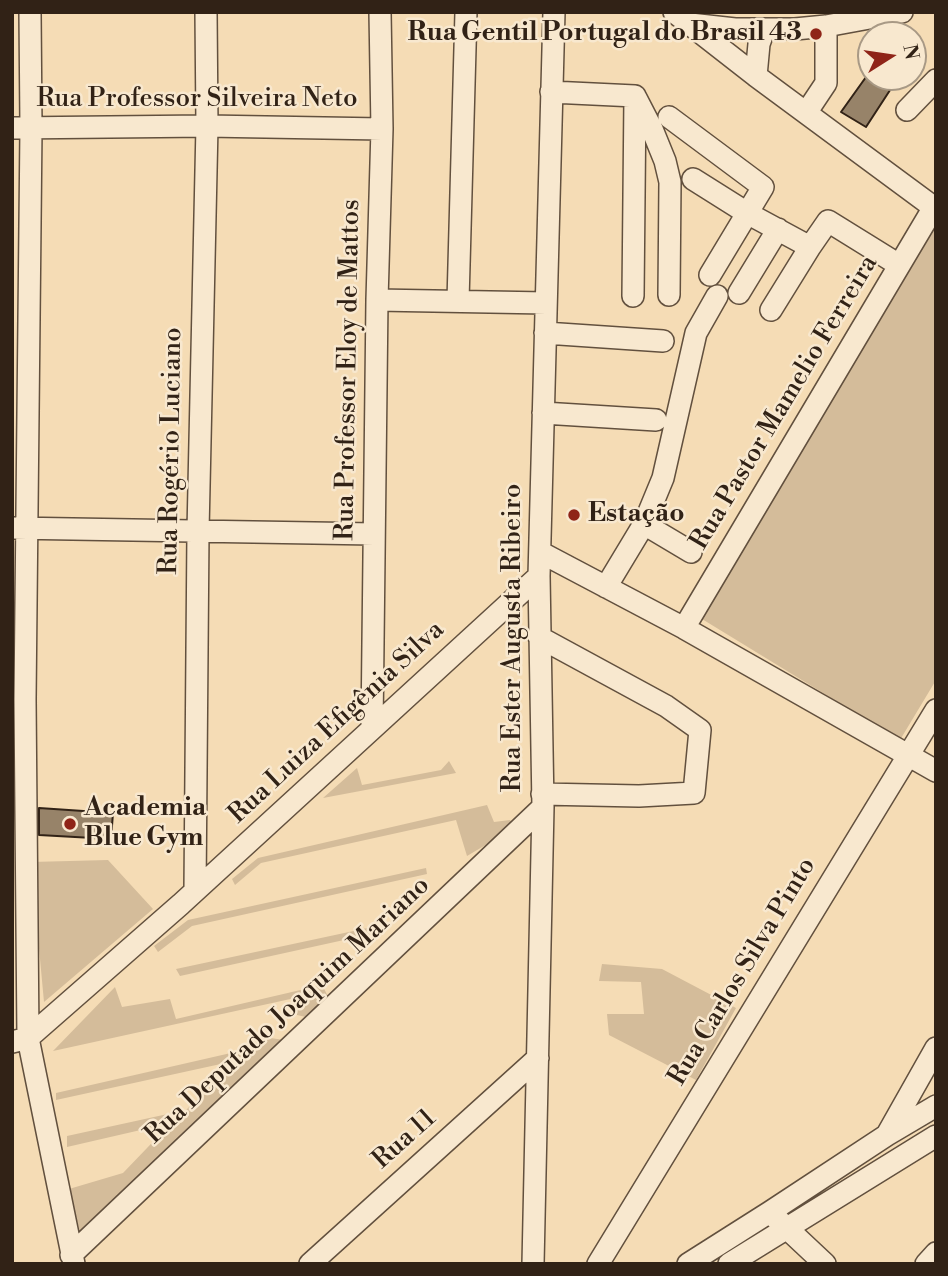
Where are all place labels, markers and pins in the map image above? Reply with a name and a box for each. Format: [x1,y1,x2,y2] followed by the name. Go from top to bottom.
[408,18,802,50] place label: Rua Gentil Portugal do Brasil 43
[808,26,824,42] marker: Rua Gentil Portugal do Brasil 43
[588,499,684,531] place label: Estação
[566,507,582,523] marker: Estação
[84,793,206,854] place label: Academia Blue Gym
[62,816,78,832] marker: Academia Blue Gym

